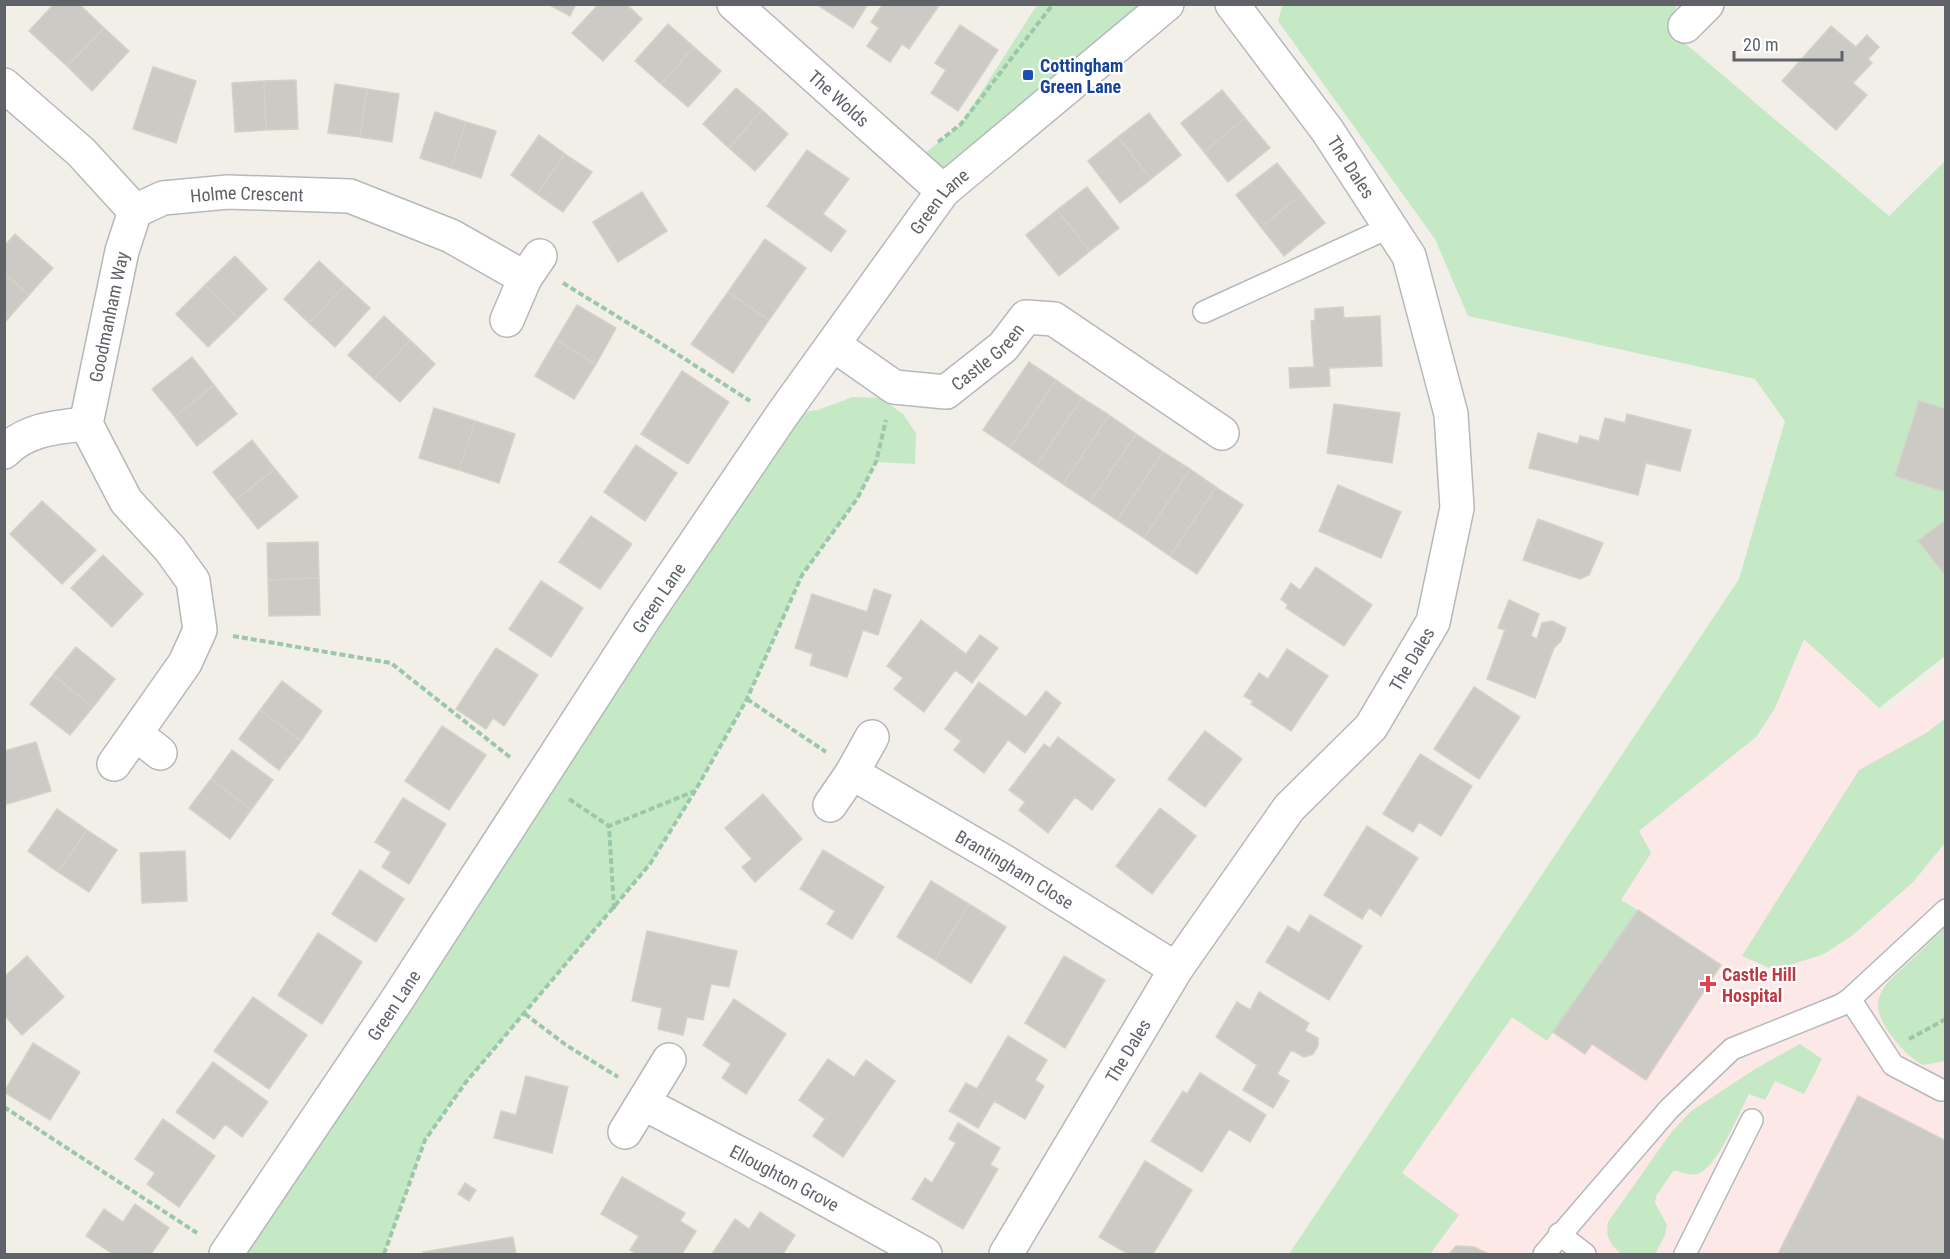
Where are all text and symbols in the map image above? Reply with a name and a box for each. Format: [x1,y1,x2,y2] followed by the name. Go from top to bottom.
[1734,24,1842,62] scale bar
[1743,34,1778,55] text: 20 m
[1040,55,1123,97] place label: Cottingham Green Lane
[804,65,874,131] street label: The Wolds
[1021,68,1035,82] marker: Cottingham Green Lane
[1323,132,1379,202] street label: The Dales
[905,164,972,238] street label: Green Lane
[189,182,304,206] street label: Holme Crescent
[84,249,132,384] street label: Goodmanham Way
[947,319,1028,395] street label: Castle Green
[627,559,689,637] street label: Green Lane
[1384,623,1438,694] street label: The Dales
[952,825,1078,913] street label: Brantingham Close
[1722,964,1796,1006] place label: Castle Hill Hospital
[362,966,424,1044] street label: Green Lane
[1699,975,1717,993] marker: Castle Hill Hospital
[1100,1015,1154,1086] street label: The Dales
[727,1140,843,1215] street label: Elloughton Grove

